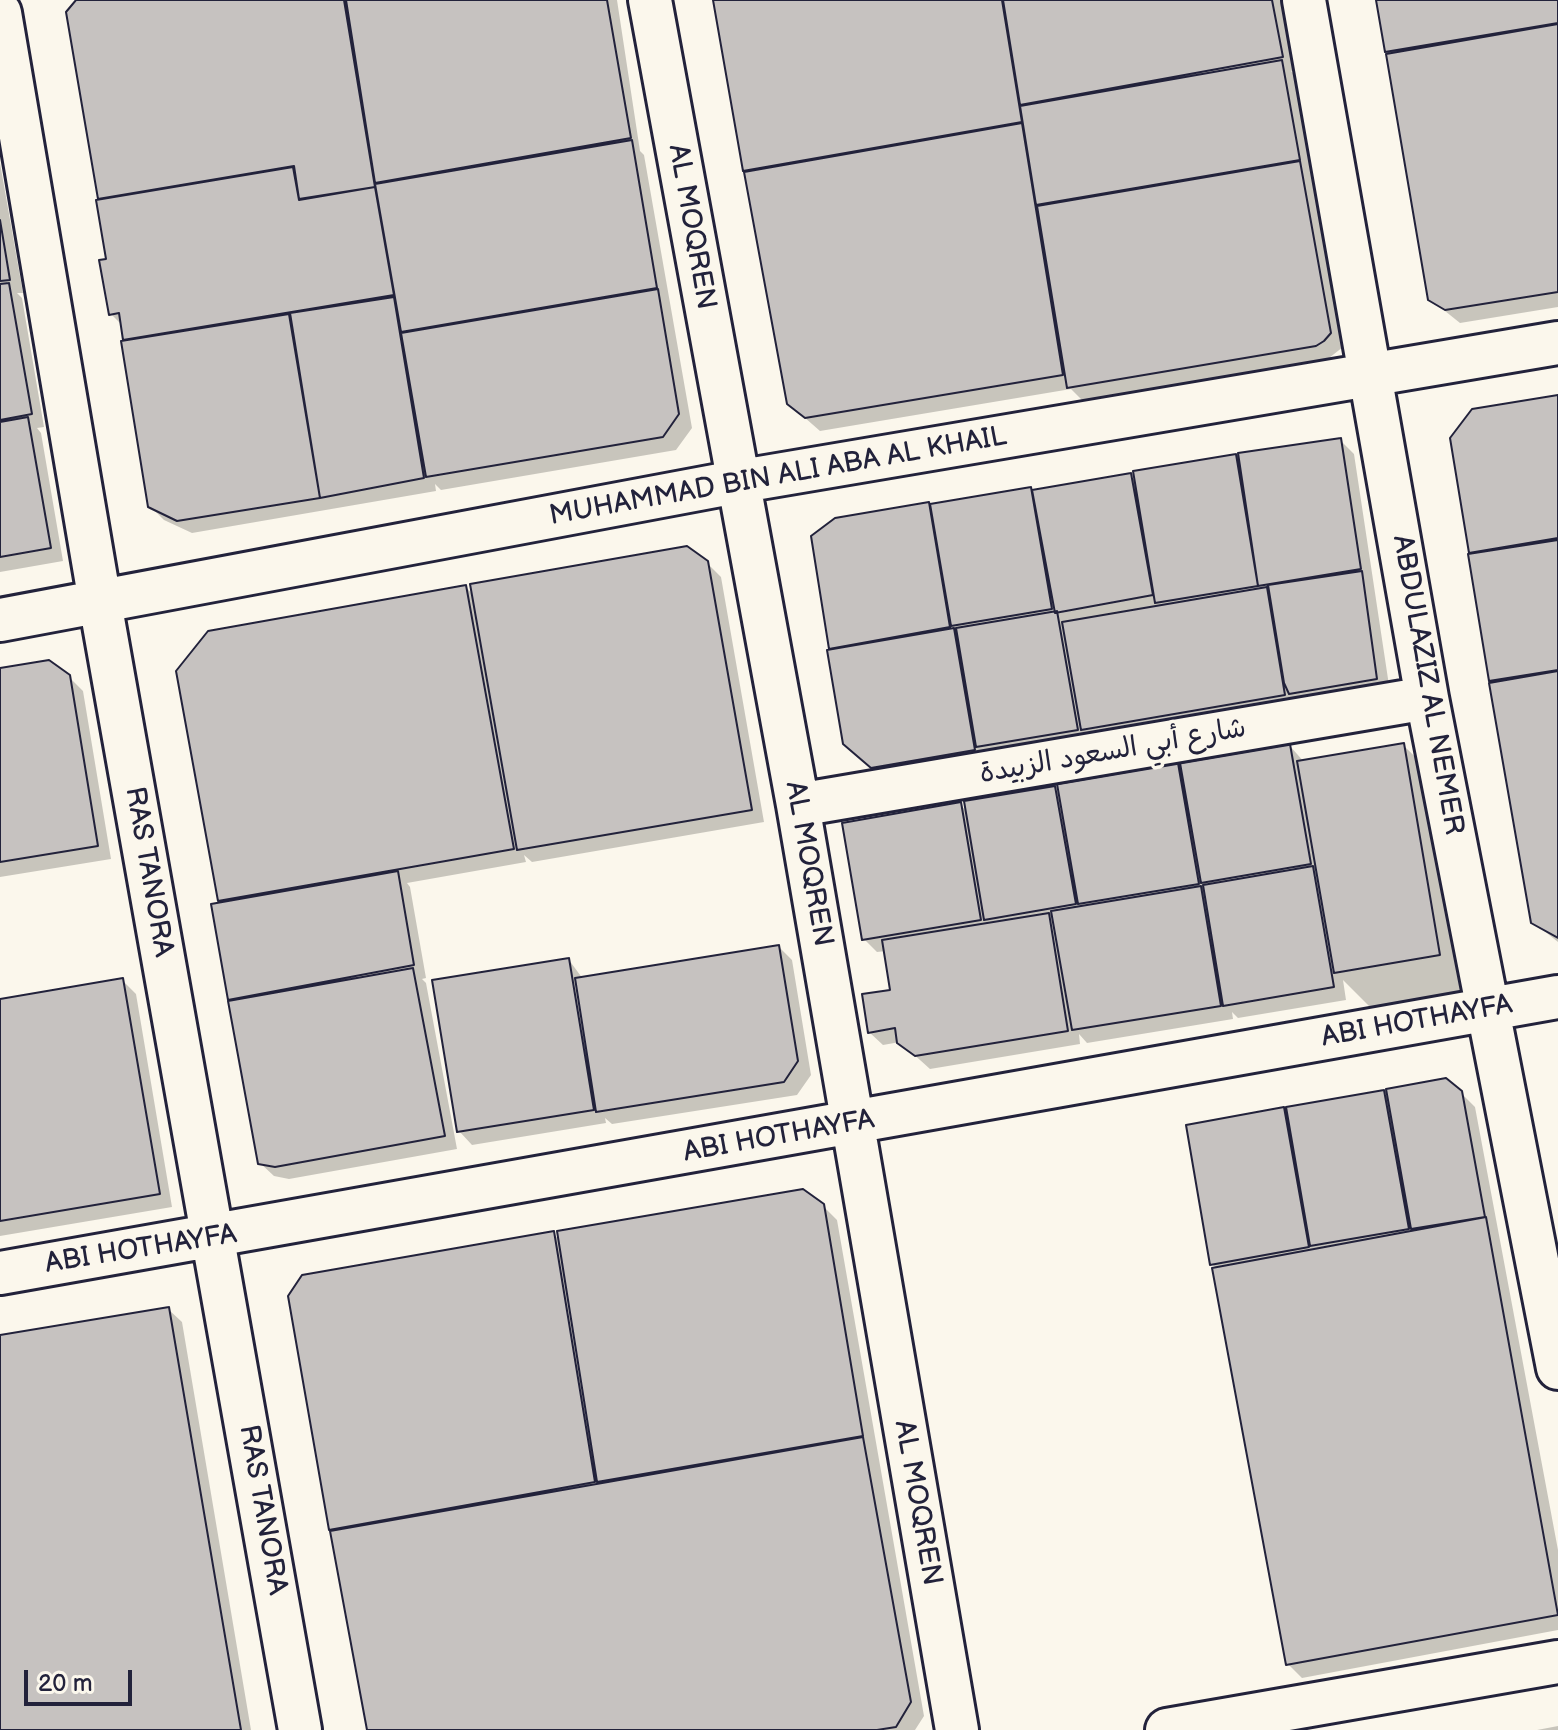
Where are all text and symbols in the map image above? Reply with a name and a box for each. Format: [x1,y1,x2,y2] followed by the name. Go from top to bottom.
[660,142,722,312] street label: AL MOQREN
[547,420,1009,534] street label: MUHAMMAD BIN ALI ABA AL KHAIL
[1384,533,1470,837] street label: ABDULAZIZ AL NEMER
[977,712,1249,792] street label: شارع أبي السعود الزبيدة
[777,779,839,949] street label: AL MOQREN
[117,784,179,960] street label: RAS TANORA
[1319,989,1515,1055] street label: ABI HOTHAYFA
[681,1104,877,1170] street label: ABI HOTHAYFA
[43,1218,239,1282] street label: ABI HOTHAYFA
[886,1418,948,1588] street label: AL MOQREN
[231,1422,293,1598] street label: RAS TANORA
[28,1654,136,1704] scale bar
[38,1669,93,1698] text: 20 m

